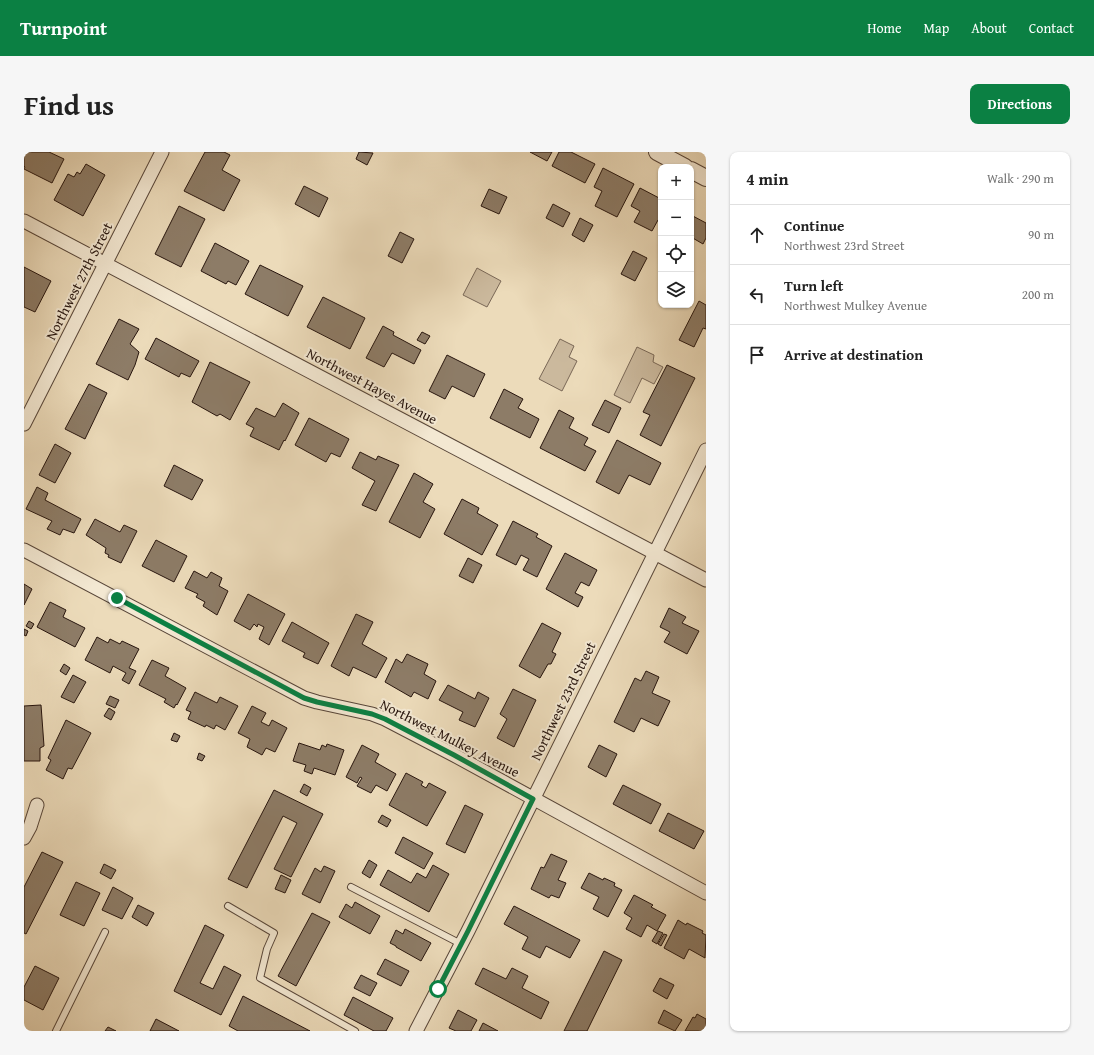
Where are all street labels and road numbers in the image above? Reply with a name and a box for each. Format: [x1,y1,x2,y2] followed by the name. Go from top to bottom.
[41,219,117,343] street label: Northwest 27th Street
[303,343,441,429] street label: Northwest Hayes Avenue
[526,638,600,764] street label: Northwest 23rd Street
[377,694,524,782] street label: Northwest Mulkey Avenue

